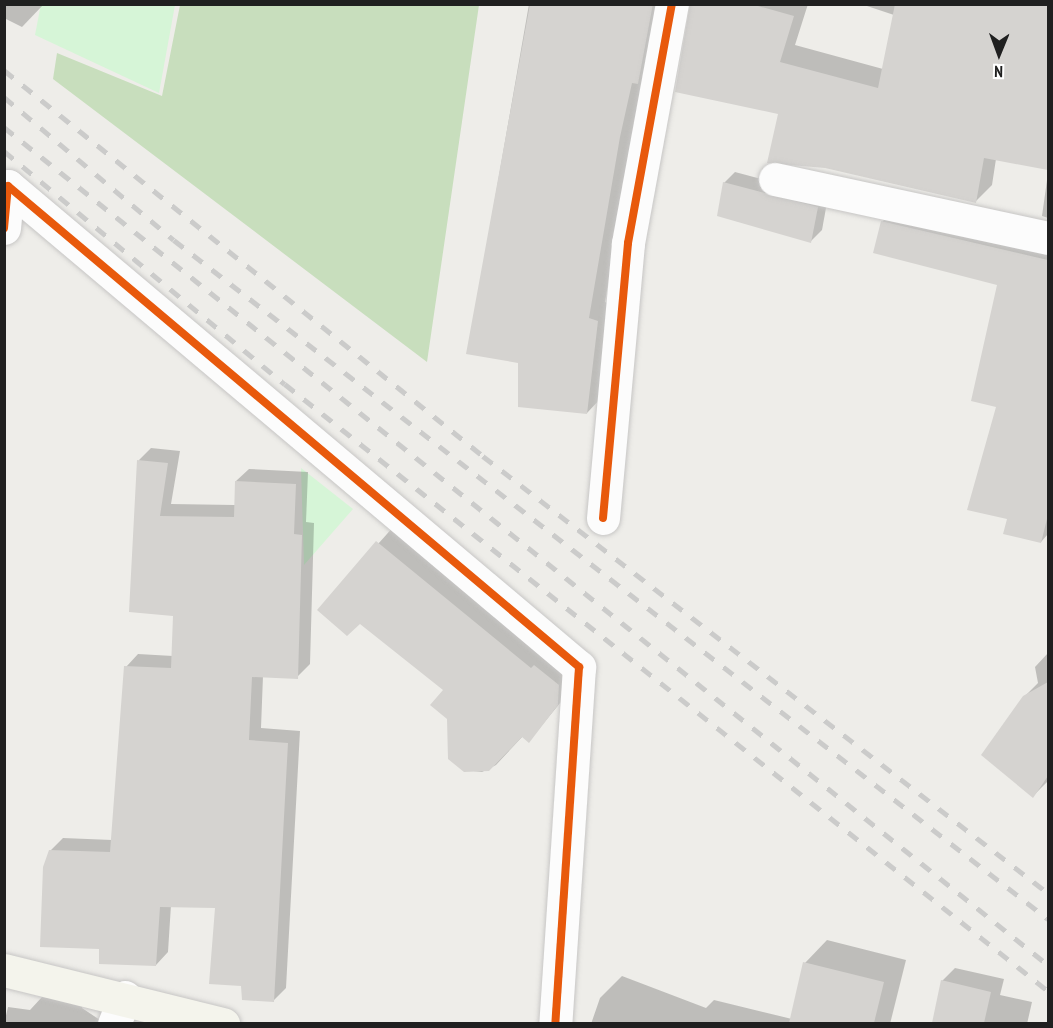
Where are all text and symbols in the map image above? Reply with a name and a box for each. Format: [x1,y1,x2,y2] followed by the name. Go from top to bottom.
[969,24,1029,84] north arrow
[994,62,1003,82] text: N

